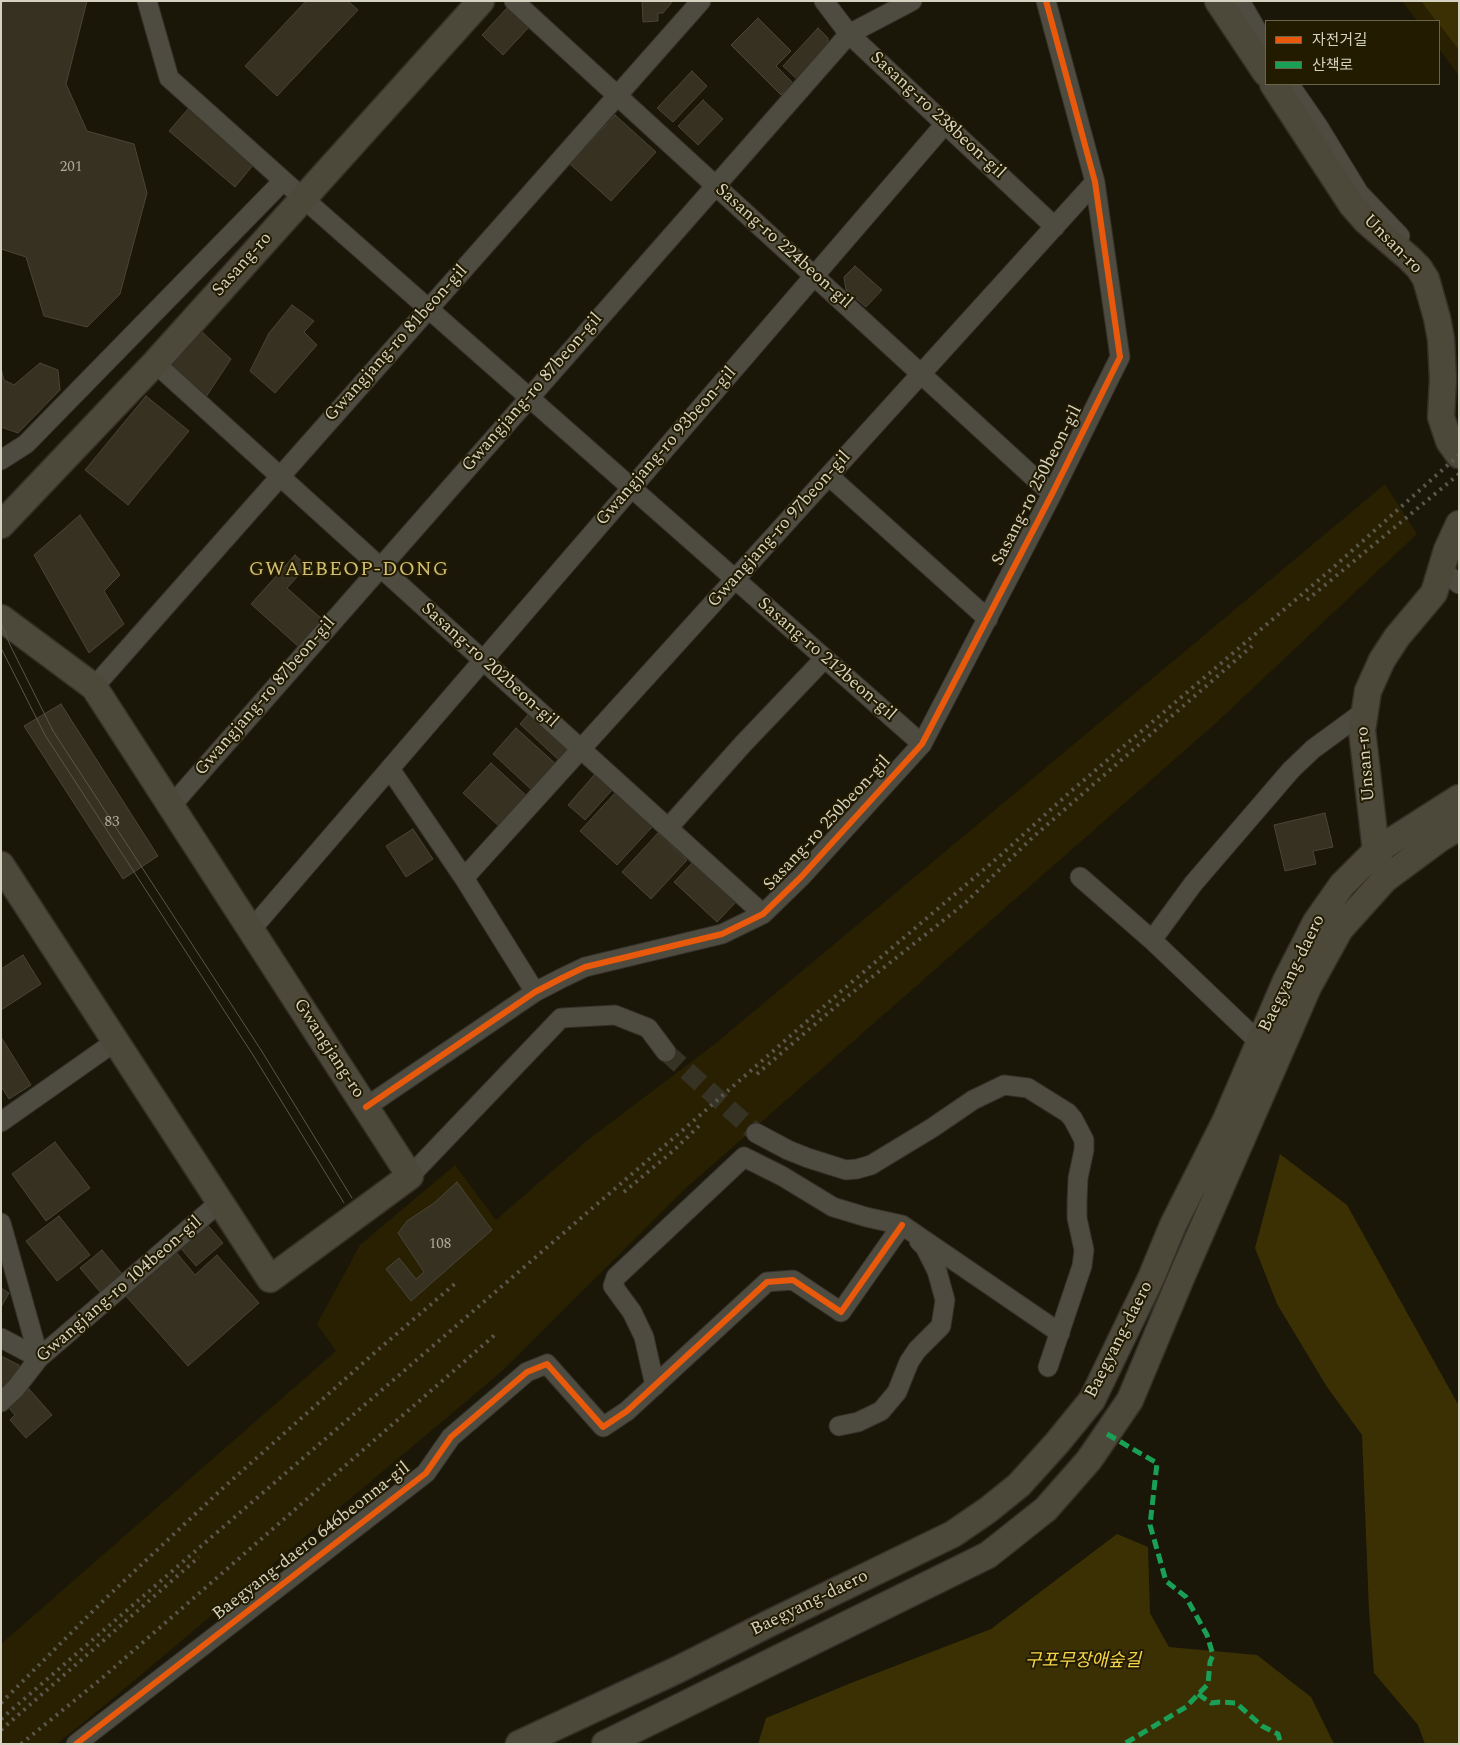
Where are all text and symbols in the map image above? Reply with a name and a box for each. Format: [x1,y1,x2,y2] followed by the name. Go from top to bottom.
[1265,20,1440,85] legend
[1312,29,1367,52] text: 자전거길
[865,48,1009,184] street label: Sasang-ro 238beon-gil
[1312,54,1353,77] text: 산책로
[60,159,82,177] house number: 201
[710,180,856,314] street label: Sasang-ro 224beon-gil
[1358,211,1426,279] street label: Unsan-ro
[209,228,277,302] street label: Sasang-ro
[321,261,473,427] street label: Gwangjang-ro 81beon-gil
[458,309,608,477] street label: Gwangjang-ro 87beon-gil
[592,363,742,531] street label: Gwangjang-ro 93beon-gil
[988,402,1088,570] street label: Sasang-ro 250beon-gil
[704,447,856,613] street label: Gwangjang-ro 97beon-gil
[247,559,451,583] district label: GWAEBEOP-DONG
[752,594,900,726] street label: Sasang-ro 212beon-gil
[416,599,562,733] street label: Sasang-ro 202beon-gil
[191,613,341,781] street label: Gwangjang-ro 87beon-gil
[1353,726,1381,802] street label: Unsan-ro
[760,752,896,896] street label: Sasang-ro 250beon-gil
[105,814,119,832] house number: 83
[1255,912,1331,1036] street label: Baegyang-daero
[288,995,368,1103] street label: Gwangjang-ro
[33,1212,207,1368] street label: Gwangjang-ro 104beon-gil
[429,1236,451,1254] house number: 108
[1081,1278,1159,1402] street label: Baegyang-daero
[209,1458,415,1626] street label: Baegyang-daero 646beonna-gil
[748,1566,872,1642] street label: Baegyang-daero
[1025,1651,1141,1673] park label: 구포무장애숲길

